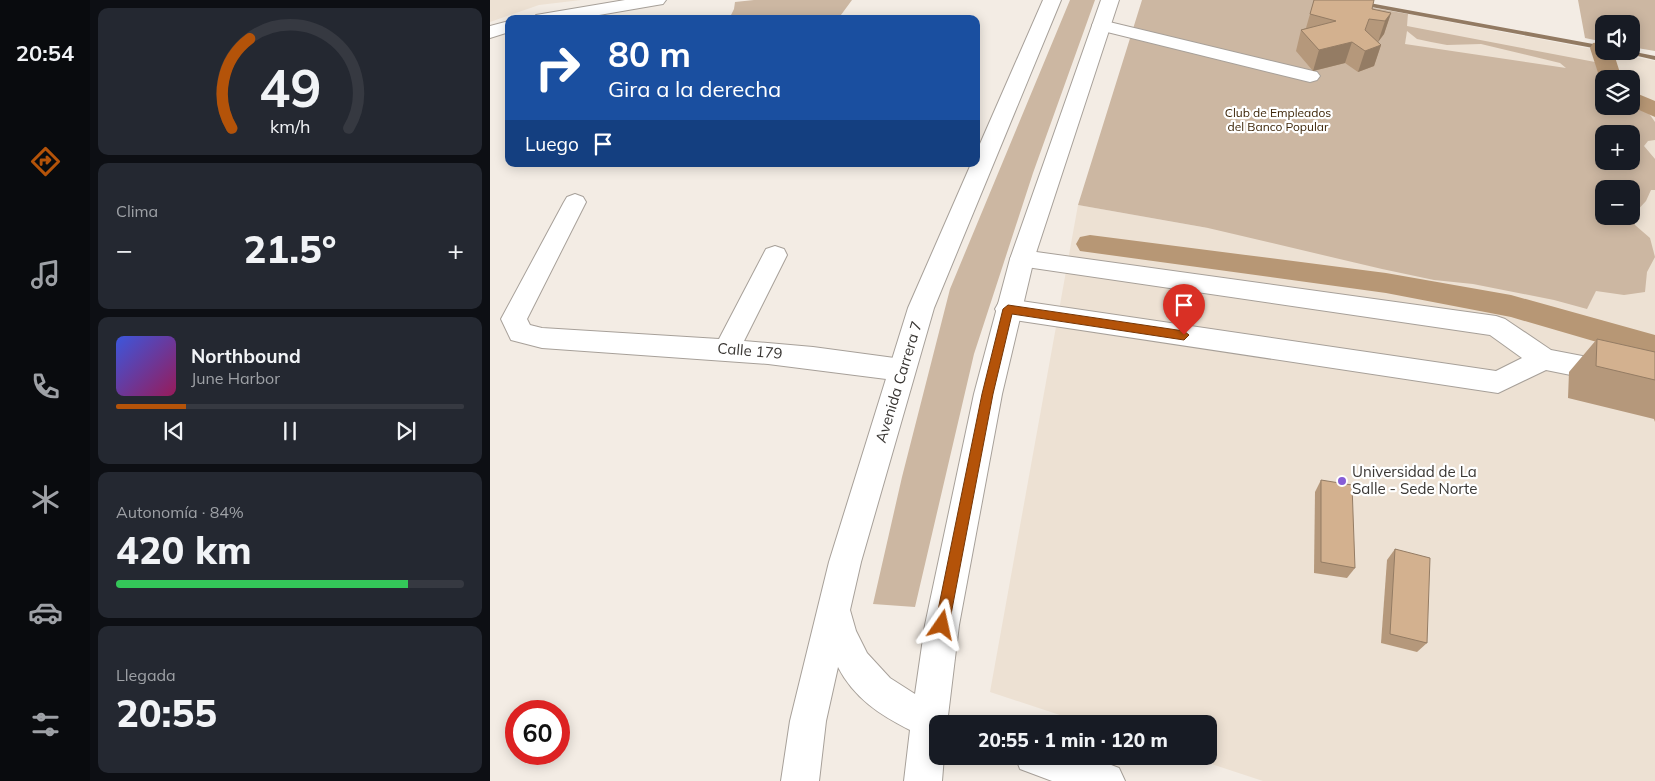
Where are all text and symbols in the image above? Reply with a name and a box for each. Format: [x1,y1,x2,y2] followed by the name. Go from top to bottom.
[1595,15,1640,225] map controls
[1595,15,1640,60] button: sound
[608,32,691,76] text: 80 m
[525,35,590,100] icon: right
[16,39,74,67] text: 20:54
[259,55,321,120] text: 49
[1595,70,1640,115] button: layers
[608,75,781,103] text: Gira a la derecha
[1225,105,1331,134] park label: Club de Empleados del Banco Popular
[270,115,310,137] text: km/h
[1595,125,1640,170] button: +
[589,130,617,158] icon: arrive
[525,132,579,156] text: Luego
[28,144,63,179] icon: directions
[1595,180,1640,225] button: −
[116,201,158,221] text: Clima
[244,225,336,273] text: 21.5°
[116,232,133,267] text: −
[447,232,464,267] text: +
[28,257,63,292] icon: music
[1163,284,1205,335] pin
[1170,291,1198,319] icon: arrive
[871,319,926,445] street label: Avenida Carrera 7
[717,338,783,363] street label: Calle 179
[191,344,301,368] text: Northbound
[191,368,280,388] text: June Harbor
[28,369,63,404] icon: phone
[160,417,188,445] icon: previous
[276,417,304,445] icon: pause
[392,417,420,445] icon: next
[1352,462,1477,498] place label: Universidad de La Salle - Sede Norte
[1336,475,1348,487] marker: Universidad de La Salle - Sede Norte
[28,482,63,517] icon: climate
[116,502,244,522] text: Autonomía · 84%
[116,526,252,574] text: 420 km
[28,595,63,630] icon: car
[915,598,967,650] position arrow
[116,665,176,685] text: Llegada
[116,689,217,737] text: 20:55
[505,700,570,765] speed limit sign: 60
[28,707,63,742] icon: filters
[978,728,1168,752] text: 20:55 · 1 min · 120 m

